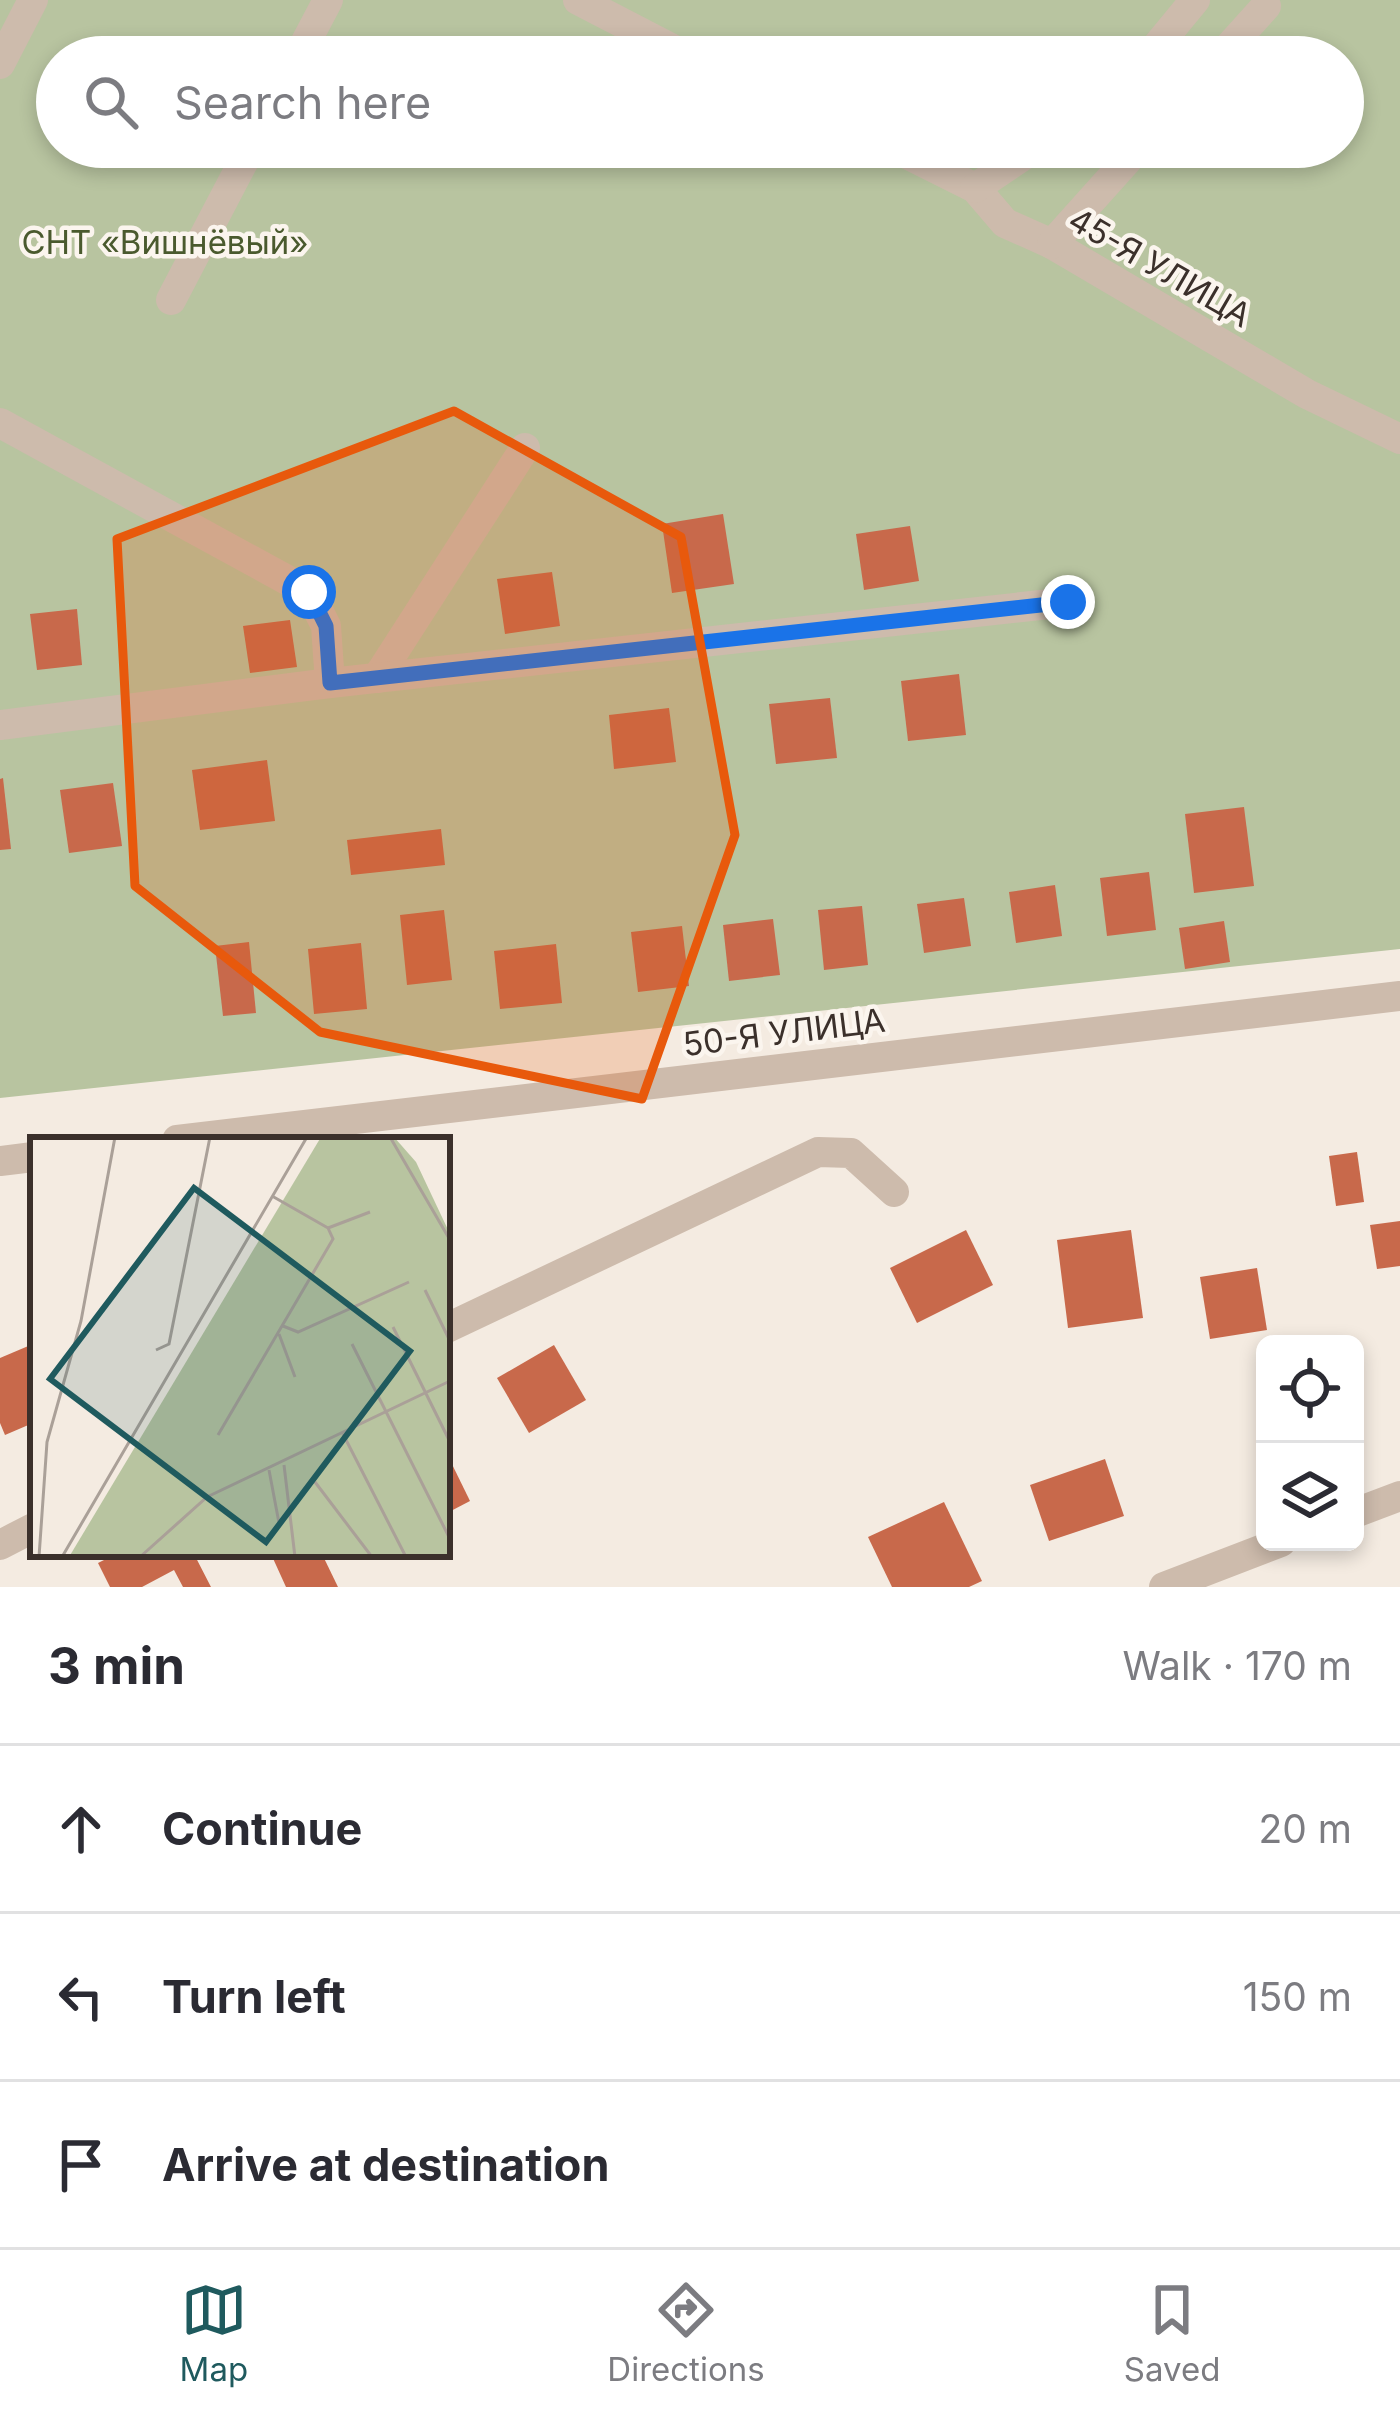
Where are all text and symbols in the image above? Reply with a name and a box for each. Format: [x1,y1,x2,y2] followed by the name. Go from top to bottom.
[36,36,1364,168] search box
[78,69,144,135] icon: search
[174,75,431,130] text: Search here
[1062,199,1258,335] street label: 45-Я УЛИЦА
[21,222,309,262] park label: СНТ «Вишнёвый»
[282,565,336,619] route start
[1041,575,1095,629] route end
[681,1000,887,1064] street label: 50-Я УЛИЦА
[30,1137,450,1557] inset map
[1256,1335,1364,1551] map controls
[1256,1335,1364,1443] button: locate
[1256,1443,1364,1551] button: layers
[48,1635,185,1696] text: 3 min
[1123,1642,1352,1689] text: Walk · 170 m
[48,1796,114,1862] icon: ahead
[162,1801,362,1856] text: Continue
[1258,1805,1352,1852] text: 20 m
[48,1964,114,2030] icon: left
[162,1969,346,2024] text: Turn left
[1243,1973,1352,2020] text: 150 m
[48,2132,114,2198] icon: arrive
[162,2137,609,2192] text: Arrive at destination
[180,2277,248,2389] tab: Map
[607,2277,765,2389] tab: Directions
[1124,2277,1220,2389] tab: Saved

